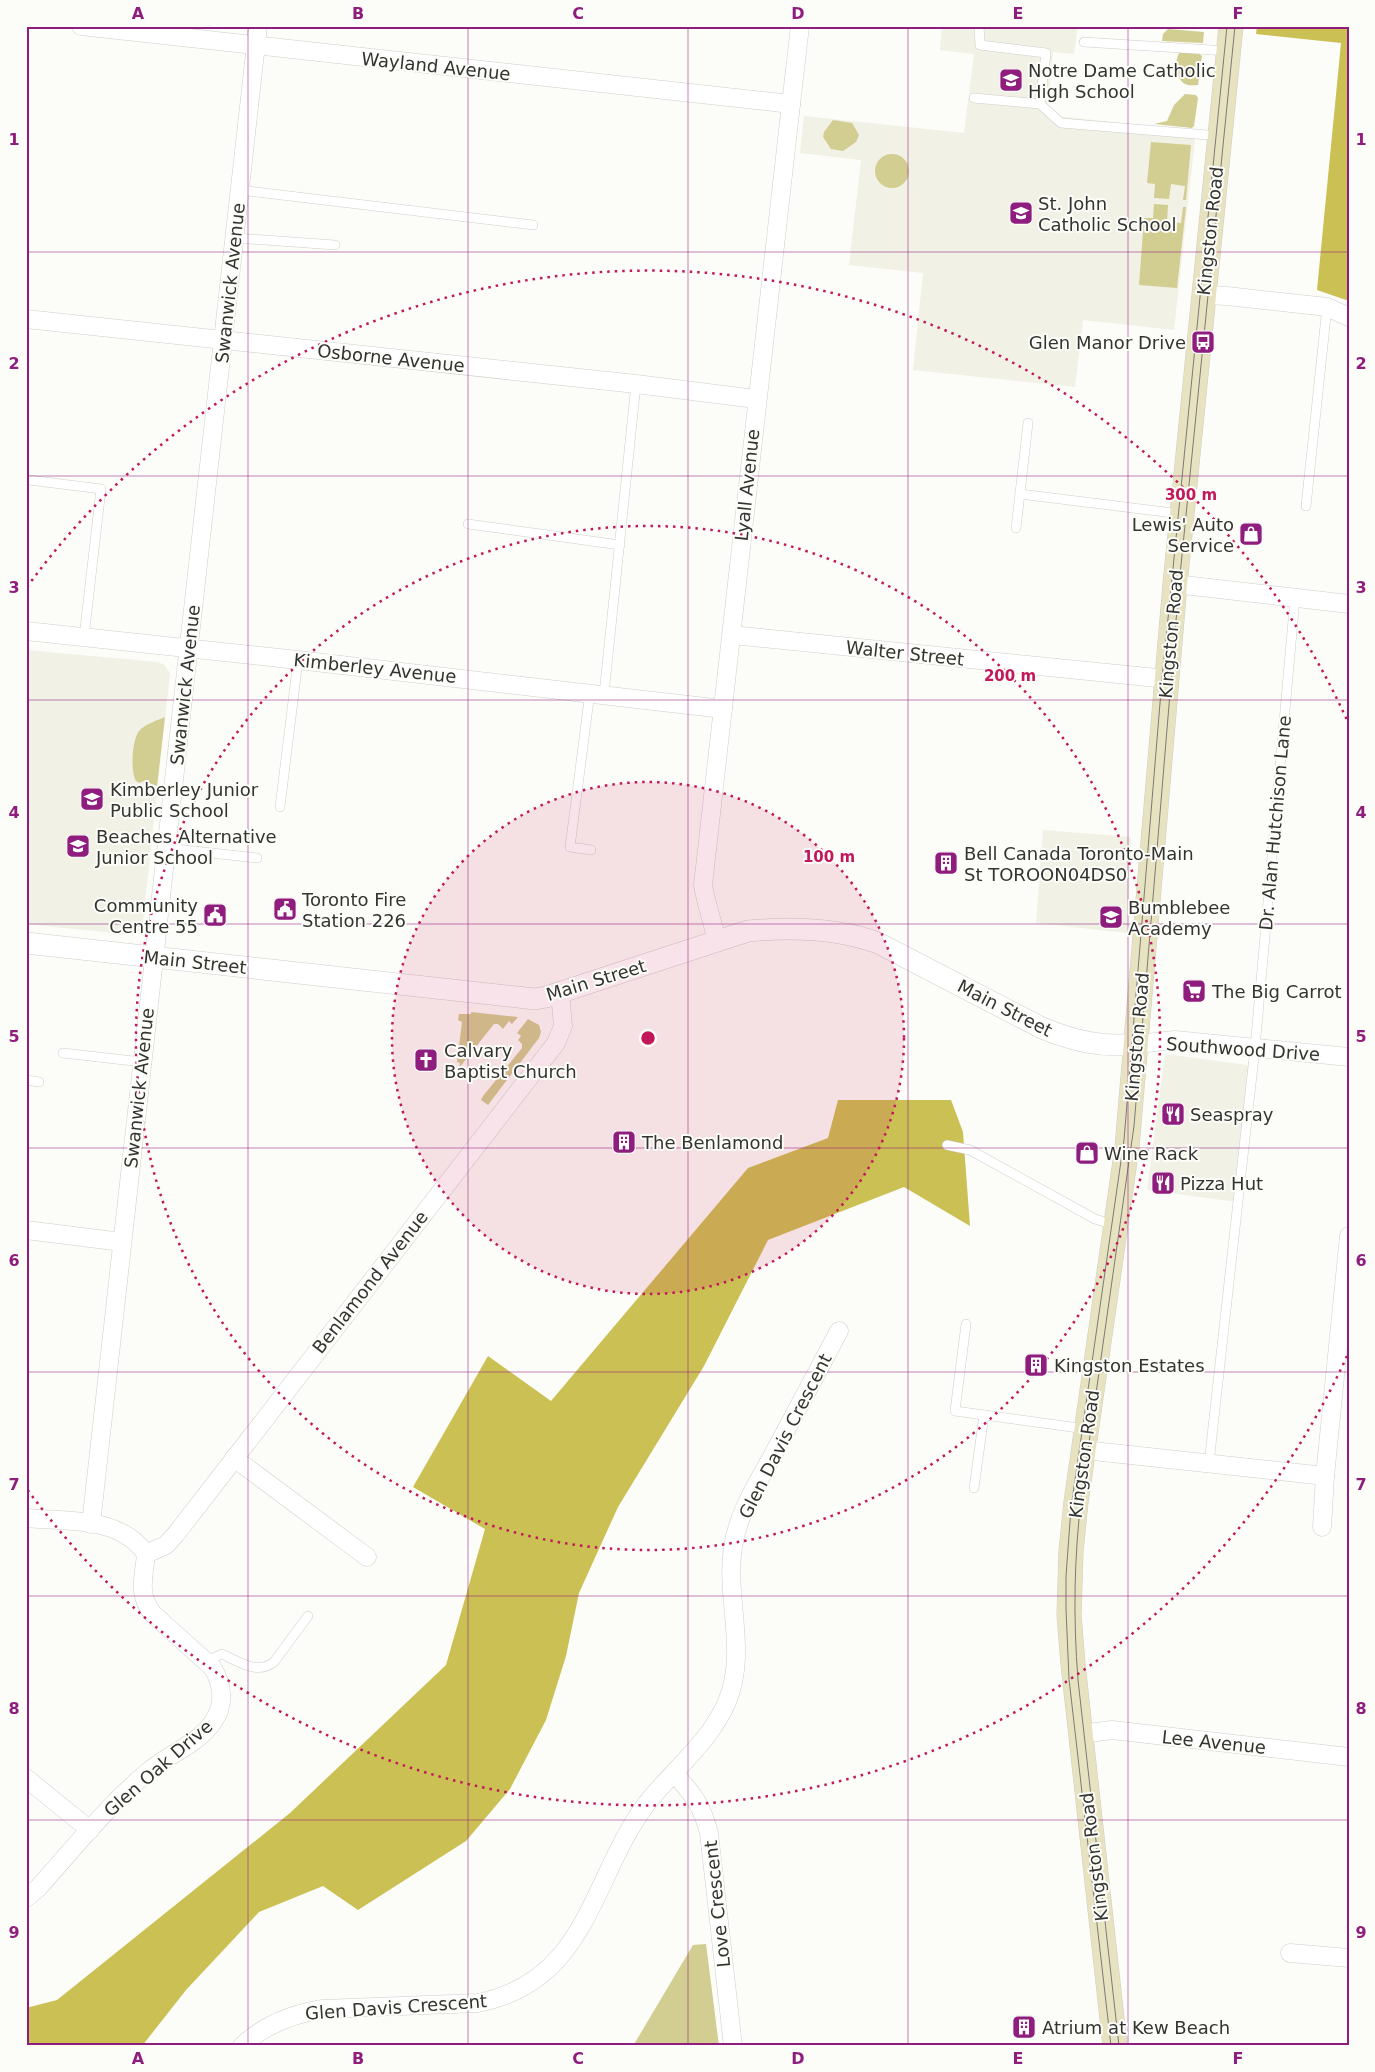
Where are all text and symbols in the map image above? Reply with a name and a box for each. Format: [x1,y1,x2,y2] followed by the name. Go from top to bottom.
[132,4,145,23] text: A
[352,4,364,23] text: B
[572,4,584,23] text: C
[791,4,805,23] text: D
[1013,4,1023,23] text: E
[1233,4,1243,23] text: F
[360,48,512,84] street label: Wayland Avenue
[1028,60,1216,102] place label: Notre Dame Catholic High School
[998,67,1024,93] school or university icon: Notre Dame Catholic High School
[8,130,20,149] text: 1
[1355,130,1367,149] text: 1
[1193,166,1227,296] street label: Kingston Road
[1038,193,1176,235] place label: St. John Catholic School
[1008,200,1034,226] school or university icon: St. John Catholic School
[211,202,249,364] street label: Swanwick Avenue
[1190,329,1216,355] bus stop icon: Glen Manor Drive
[1029,332,1186,353] place label: Glen Manor Drive
[316,340,466,376] street label: Osborne Avenue
[8,354,20,373] text: 2
[1355,354,1367,373] text: 2
[731,428,763,542] street label: Lyall Avenue
[1165,486,1217,504] text: 300 m
[1132,514,1234,556] place label: Lewis' Auto Service
[1238,521,1264,547] shop icon: Lewis' Auto Service
[1155,569,1187,699] street label: Kingston Road
[8,578,20,597] text: 3
[1355,578,1367,597] text: 3
[166,604,204,766] street label: Swanwick Avenue
[845,636,965,670] street label: Walter Street
[293,649,457,687] street label: Kimberley Avenue
[984,667,1036,685] text: 200 m
[1255,715,1295,931] street label: Dr. Alan Hutchison Lane
[110,779,259,821] place label: Kimberley Junior Public School
[79,786,105,812] school or university icon: Kimberley Junior Public School
[8,803,20,822] text: 4
[1355,803,1367,822] text: 4
[95,826,277,868] place label: Beaches Alternative Junior School
[65,833,91,859] school or university icon: Beaches Alternative Junior School
[964,843,1194,885] place label: Bell Canada Toronto-Main St TOROON04DS0
[803,848,855,866] text: 100 m
[933,850,959,876] building icon: Bell Canada Toronto-Main St TOROON04DS0
[301,889,406,931] place label: Toronto Fire Station 226
[94,895,198,937] place label: Community Centre 55
[272,896,298,922] public building icon: Toronto Fire Station 226
[1128,897,1230,939] place label: Bumblebee Academy
[202,902,228,928] public building icon: Community Centre 55
[1098,904,1124,930] school or university icon: Bumblebee Academy
[142,946,248,978] street label: Main Street
[543,955,649,1005] street label: Main Street
[1121,972,1153,1102] street label: Kingston Road
[954,975,1056,1041] street label: Main Street
[1181,978,1207,1004] supermarket icon: The Big Carrot
[1211,981,1341,1002] place label: The Big Carrot
[120,1007,158,1169] street label: Swanwick Avenue
[8,1027,20,1046] text: 5
[1355,1027,1367,1046] text: 5
[639,1029,657,1047] centre of rings
[1165,1033,1321,1065] street label: Southwood Drive
[444,1040,577,1082] place label: Calvary Baptist Church
[413,1047,439,1073] church icon: Calvary Baptist Church
[1160,1101,1186,1127] restaurant icon: Seaspray
[1190,1104,1274,1125] place label: Seaspray
[611,1129,637,1155] building icon: The Benlamond
[641,1132,783,1153] place label: The Benlamond
[1074,1140,1100,1166] shop icon: Wine Rack
[1104,1143,1199,1164] place label: Wine Rack
[1150,1170,1176,1196] restaurant icon: Pizza Hut
[1180,1173,1263,1194] place label: Pizza Hut
[308,1207,432,1357] street label: Benlamond Avenue
[8,1251,20,1270] text: 6
[1355,1251,1367,1270] text: 6
[734,1350,836,1522] street label: Glen Davis Crescent
[1023,1352,1049,1378] building icon: Kingston Estates
[1054,1355,1205,1376] place label: Kingston Estates
[1065,1388,1103,1520] street label: Kingston Road
[8,1475,20,1494] text: 7
[1355,1475,1367,1494] text: 7
[8,1699,20,1718] text: 8
[1355,1699,1367,1718] text: 8
[100,1715,216,1821] street label: Glen Oak Drive
[1161,1726,1267,1758] street label: Lee Avenue
[1076,1792,1112,1922] street label: Kingston Road
[700,1839,734,1969] street label: Love Crescent
[8,1923,20,1942] text: 9
[1355,1923,1367,1942] text: 9
[304,1990,488,2024] street label: Glen Davis Crescent
[1011,2014,1037,2040] building icon: Atrium at Kew Beach
[1042,2017,1230,2038] place label: Atrium at Kew Beach
[132,2049,145,2068] text: A
[352,2049,364,2068] text: B
[572,2049,584,2068] text: C
[791,2049,805,2068] text: D
[1013,2049,1023,2068] text: E
[1233,2049,1243,2068] text: F

